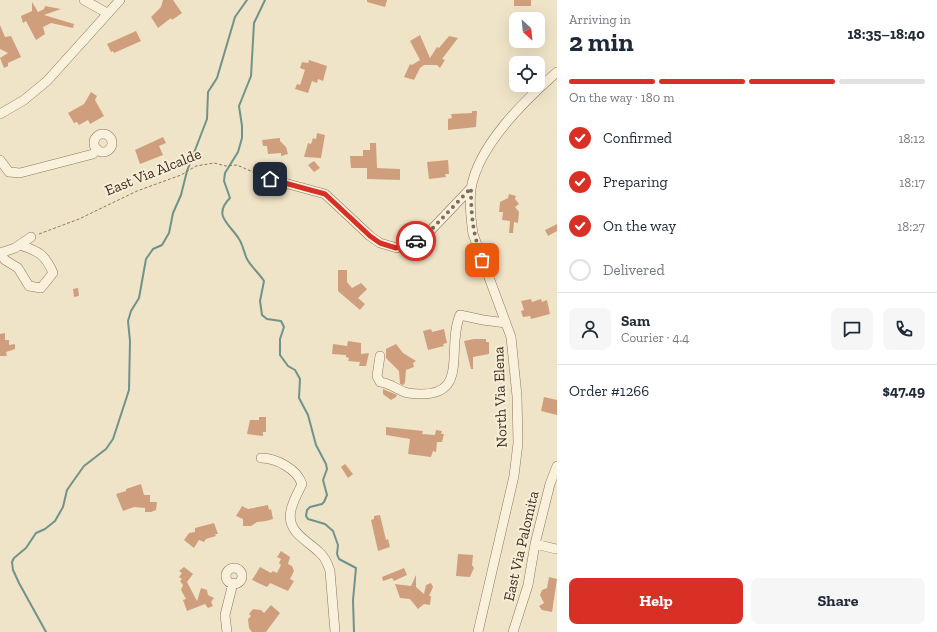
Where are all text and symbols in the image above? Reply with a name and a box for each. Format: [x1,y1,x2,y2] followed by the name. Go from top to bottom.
[509,12,545,48] north arrow
[509,12,545,92] map controls
[569,12,631,27] text: Arriving in
[848,25,925,43] text: 18:35–18:40
[569,26,634,58] text: 2 min
[509,56,545,92] button: locate
[569,90,674,105] text: On the way · 180 m
[569,127,591,149] icon: check
[603,129,672,147] text: Confirmed
[898,131,925,146] text: 18:12
[102,145,204,199] street label: East Via Alcalde
[253,162,287,196] pin
[259,168,281,190] icon: home
[569,171,591,193] icon: check
[603,173,668,191] text: Preparing
[899,175,925,190] text: 18:17
[569,215,591,237] icon: check
[603,217,676,235] text: On the way
[897,219,925,234] text: 18:27
[396,221,436,261] courier
[405,230,427,252] icon: car
[465,243,499,277] pin
[471,249,493,271] icon: bag
[603,261,665,279] text: Delivered
[569,308,611,350] button: person
[831,308,873,350] button: chat
[883,308,925,350] button: phone
[621,312,650,330] text: Sam
[621,330,689,345] text: Courier · 4.4
[489,346,511,448] street label: North Via Elena
[569,382,649,400] text: Order #1266
[883,382,925,400] text: $47.49
[500,489,542,603] street label: East Via Palomita
[569,578,743,624] button: Help
[751,578,925,624] button: Share

